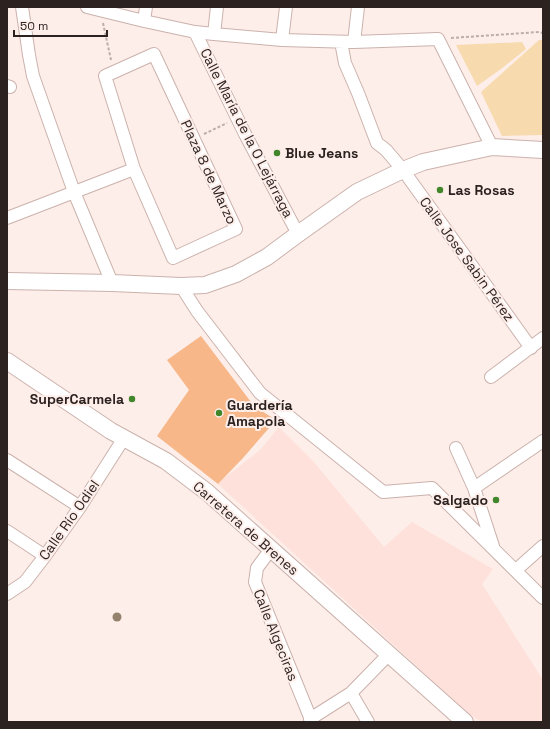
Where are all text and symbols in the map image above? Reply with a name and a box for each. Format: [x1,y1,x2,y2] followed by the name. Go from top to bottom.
[14,12,107,38] scale bar
[20,18,48,34] text: 50 m
[196,45,298,221] street label: Calle María de la O Lejárraga
[177,117,241,227] street label: Plaza 8 de Marzo
[285,144,358,162] place label: Blue Jeans
[272,148,282,158] marker: Blue Jeans
[448,181,515,199] place label: Las Rosas
[435,185,445,195] marker: Las Rosas
[416,193,518,325] street label: Calle Jose Sabin Pérez
[30,390,124,408] place label: SuperCarmela
[127,394,137,404] marker: SuperCarmela
[227,396,293,430] place label: Guardería Amapola
[214,408,224,418] marker: Guardería Amapola
[35,476,103,564] street label: Calle Río Odiel
[189,477,303,579] street label: Carretera de Brenes
[433,491,488,509] place label: Salgado
[491,495,501,505] marker: Salgado
[249,587,303,683] street label: Calle Algeciras

